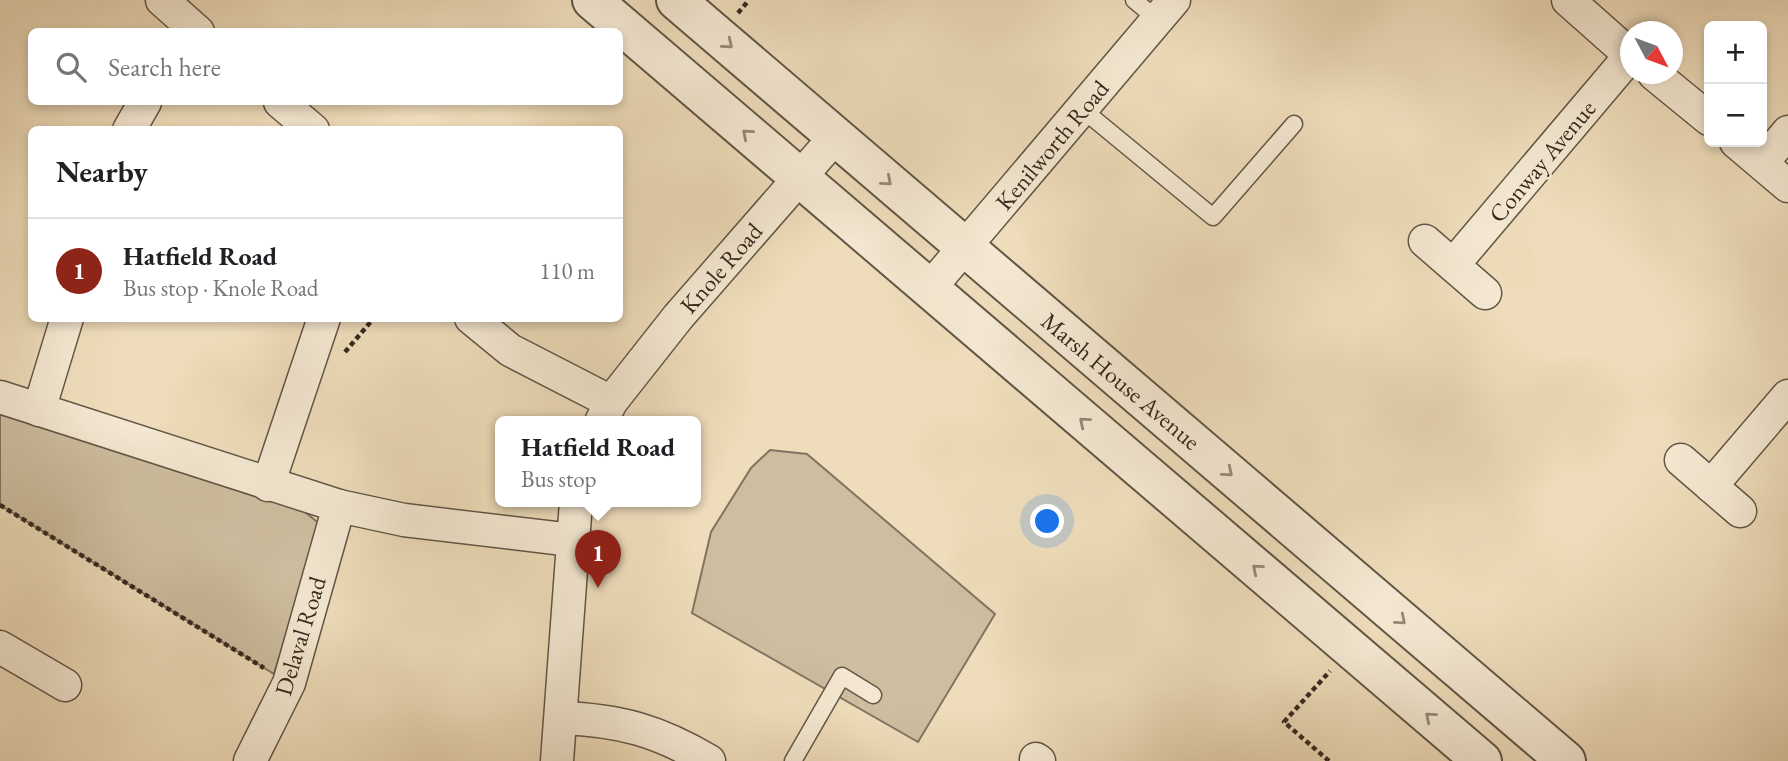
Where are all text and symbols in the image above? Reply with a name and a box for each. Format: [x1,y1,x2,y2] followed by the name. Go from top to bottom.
[1620,21,1683,84] north arrow
[1704,21,1767,147] map controls
[1704,21,1767,84] button: +
[28,28,623,105] search box
[720,36,733,49] one-way arrow
[52,48,90,86] icon: search
[108,50,221,84] text: Search here
[988,73,1116,217] street label: Kenilworth Road
[1704,84,1767,147] button: −
[1482,93,1602,229] street label: Conway Avenue
[743,130,756,142] one-way arrow
[56,152,148,191] text: Nearby
[879,173,892,185] one-way arrow
[673,215,770,320] street label: Knole Road
[123,239,277,273] text: Hatfield Road
[73,256,85,286] text: 1
[539,256,595,286] text: 110 m
[123,273,319,303] text: Bus stop · Knole Road
[1035,305,1207,457] street label: Marsh House Avenue
[495,416,701,507] popup
[1079,417,1092,430] one-way arrow
[521,430,675,464] text: Hatfield Road
[521,464,597,494] text: Bus stop
[1219,464,1232,476] one-way arrow
[1030,504,1064,538] your location
[575,530,621,588] pin: 1
[1252,565,1265,577] one-way arrow
[267,572,333,699] street label: Delaval Road
[1392,612,1405,624] one-way arrow
[1426,713,1439,725] one-way arrow

